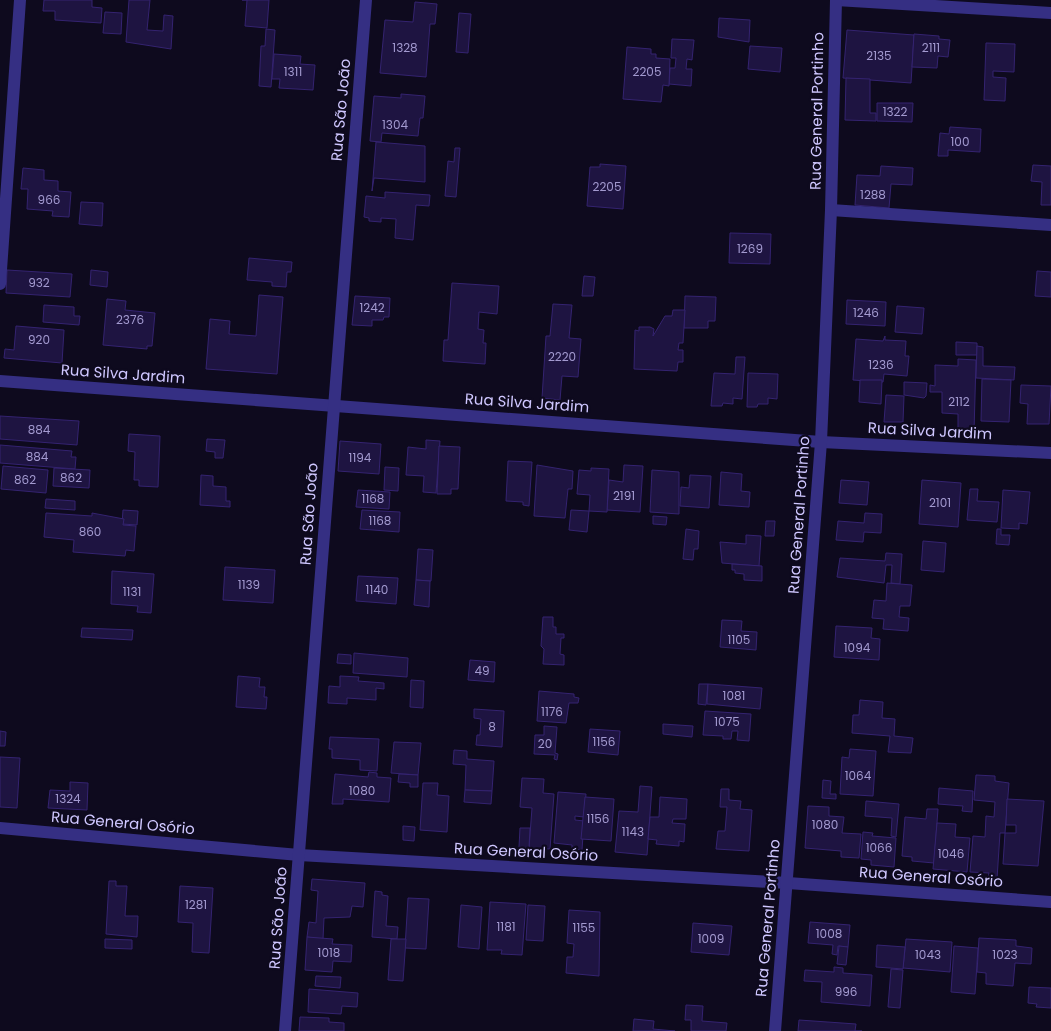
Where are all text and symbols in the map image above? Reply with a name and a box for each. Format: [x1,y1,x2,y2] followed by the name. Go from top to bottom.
[805,32,828,190] street label: Rua General Portinho
[392,39,418,56] house number: 1328
[922,39,940,56] house number: 2111
[866,47,892,64] house number: 2135
[326,58,355,162] street label: Rua São João
[284,63,302,80] house number: 1311
[633,63,661,80] house number: 2205
[883,103,907,120] house number: 1322
[382,116,408,133] house number: 1304
[951,133,969,150] house number: 100
[593,178,621,195] house number: 2205
[860,186,886,203] house number: 1288
[38,191,60,208] house number: 966
[737,240,763,257] house number: 1269
[28,274,50,291] house number: 932
[359,299,385,316] house number: 1242
[853,304,879,321] house number: 1246
[116,311,144,328] house number: 2376
[28,331,50,348] house number: 920
[548,348,576,365] house number: 2220
[868,356,894,373] house number: 1236
[60,359,186,388] street label: Rua Silva Jardim
[464,388,590,417] street label: Rua Silva Jardim
[948,393,970,410] house number: 2112
[867,417,993,444] street label: Rua Silva Jardim
[28,421,51,438] house number: 884
[783,435,814,595] street label: Rua General Portinho
[26,448,49,465] house number: 884
[349,449,372,466] house number: 1194
[294,462,323,566] street label: Rua São João
[60,469,82,486] house number: 862
[14,471,36,488] house number: 862
[613,487,635,504] house number: 2191
[362,490,384,507] house number: 1168
[929,494,951,511] house number: 2101
[369,512,391,529] house number: 1168
[79,523,101,540] house number: 860
[238,576,260,593] house number: 1139
[366,581,388,598] house number: 1140
[123,583,141,600] house number: 1131
[728,631,750,648] house number: 1105
[844,639,871,656] house number: 1094
[474,662,490,679] house number: 49
[723,687,745,704] house number: 1081
[541,703,563,720] house number: 1176
[714,713,740,730] house number: 1075
[488,718,496,735] house number: 8
[593,733,615,750] house number: 1156
[538,735,552,752] house number: 20
[845,767,872,784] house number: 1064
[349,782,375,799] house number: 1080
[55,790,81,807] house number: 1324
[50,806,196,839] street label: Rua General Osório
[587,810,609,827] house number: 1156
[812,816,838,833] house number: 1080
[622,823,644,840] house number: 1143
[453,837,599,866] street label: Rua General Osório
[750,838,785,998] street label: Rua General Portinho
[866,839,892,856] house number: 1066
[938,845,964,862] house number: 1046
[858,861,1004,892] street label: Rua General Osório
[263,866,292,970] street label: Rua São João
[185,896,207,913] house number: 1281
[496,918,516,935] house number: 1181
[573,919,595,936] house number: 1155
[816,925,842,942] house number: 1008
[698,930,724,947] house number: 1009
[318,944,340,961] house number: 1018
[915,946,941,963] house number: 1043
[992,946,1018,963] house number: 1023
[835,983,857,1000] house number: 996

